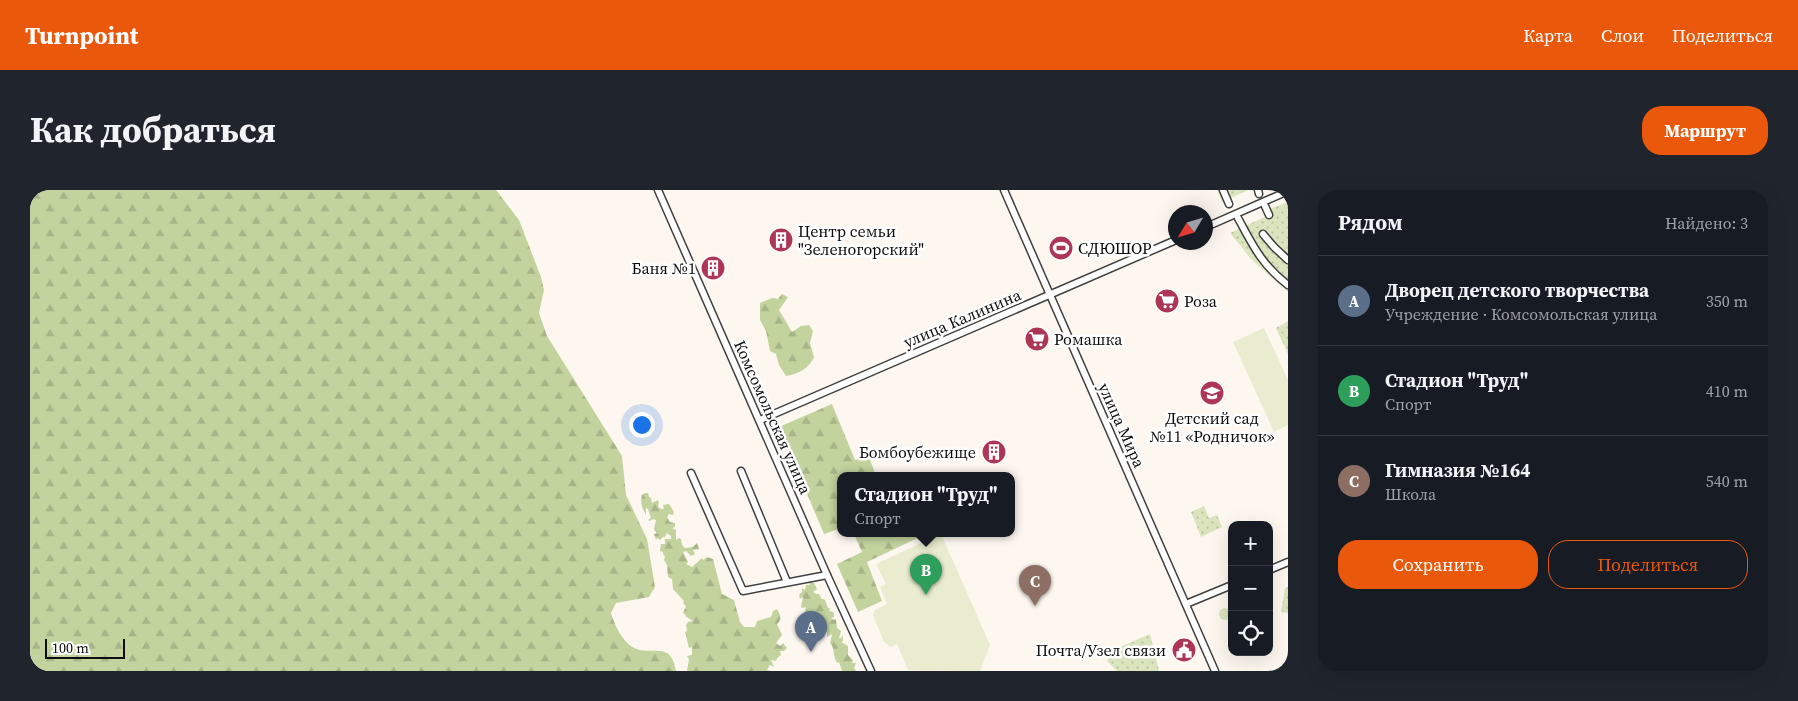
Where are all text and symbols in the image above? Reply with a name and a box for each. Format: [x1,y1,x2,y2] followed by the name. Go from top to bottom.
[25,19,138,52] text: Turnpoint
[1523,23,1573,48] text: Карта
[1601,23,1644,48] text: Слои
[1672,23,1773,48] text: Поделиться
[30,106,276,154] text: Как добраться
[1642,106,1768,155] button: Маршрут
[1168,205,1213,250] north arrow
[1338,208,1403,237] text: Рядом
[1665,212,1748,234] text: Найдено: 3
[798,220,924,260] place label: Центр семьи "Зеленогорский"
[768,227,794,253] building icon: Центр семьи "Зеленогорский"
[1048,235,1074,261] sports icon: СДЮШОР
[1078,237,1152,259] place label: СДЮШОР
[700,255,726,281] building icon: Баня №1
[632,257,696,279] place label: Баня №1
[1385,277,1649,303] text: Дворец детского творчества
[900,283,1025,353] street label: улица Калинина
[1154,288,1180,314] supermarket icon: Роза
[1184,290,1218,312] place label: Роза
[1349,290,1359,312] text: A
[1706,290,1748,312] text: 350 m
[1385,303,1657,325] text: Учреждение · Комсомольская улица
[1024,326,1050,352] supermarket icon: Ромашка
[1054,328,1123,350] place label: Ромашка
[729,337,817,498] street label: Комсомольская улица
[1385,367,1528,393] text: Стадион "Труд"
[1093,379,1151,472] street label: улица Мира
[1199,380,1225,406] school or university icon: Детский сад №11 «Родничок»
[1349,380,1359,402] text: B
[1706,380,1748,402] text: 410 m
[1385,393,1431,415] text: Спорт
[1150,407,1275,447] place label: Детский сад №11 «Родничок»
[629,412,655,438] your location
[981,439,1007,465] building icon: Бомбоубежище
[859,441,976,463] place label: Бомбоубежище
[1385,457,1531,483] text: Гимназия №164
[1349,470,1359,492] text: C
[1706,470,1748,492] text: 540 m
[837,472,1015,537] popup
[854,481,998,507] text: Стадион "Труд"
[1385,483,1436,505] text: Школа
[854,507,901,529] text: Спорт
[1228,521,1273,656] map controls
[1228,521,1273,566] button: +
[1338,540,1538,589] button: Сохранить
[1548,540,1748,589] button: Поделиться
[910,554,942,595] pin: B
[1019,565,1051,606] pin: C
[1228,566,1273,611] button: −
[795,611,827,652] pin: A
[1228,611,1273,656] button: locate
[45,636,125,659] scale bar
[1171,637,1197,663] public building icon: Почта/Узел связи
[52,638,89,658] text: 100 m
[1036,639,1166,661] place label: Почта/Узел связи

